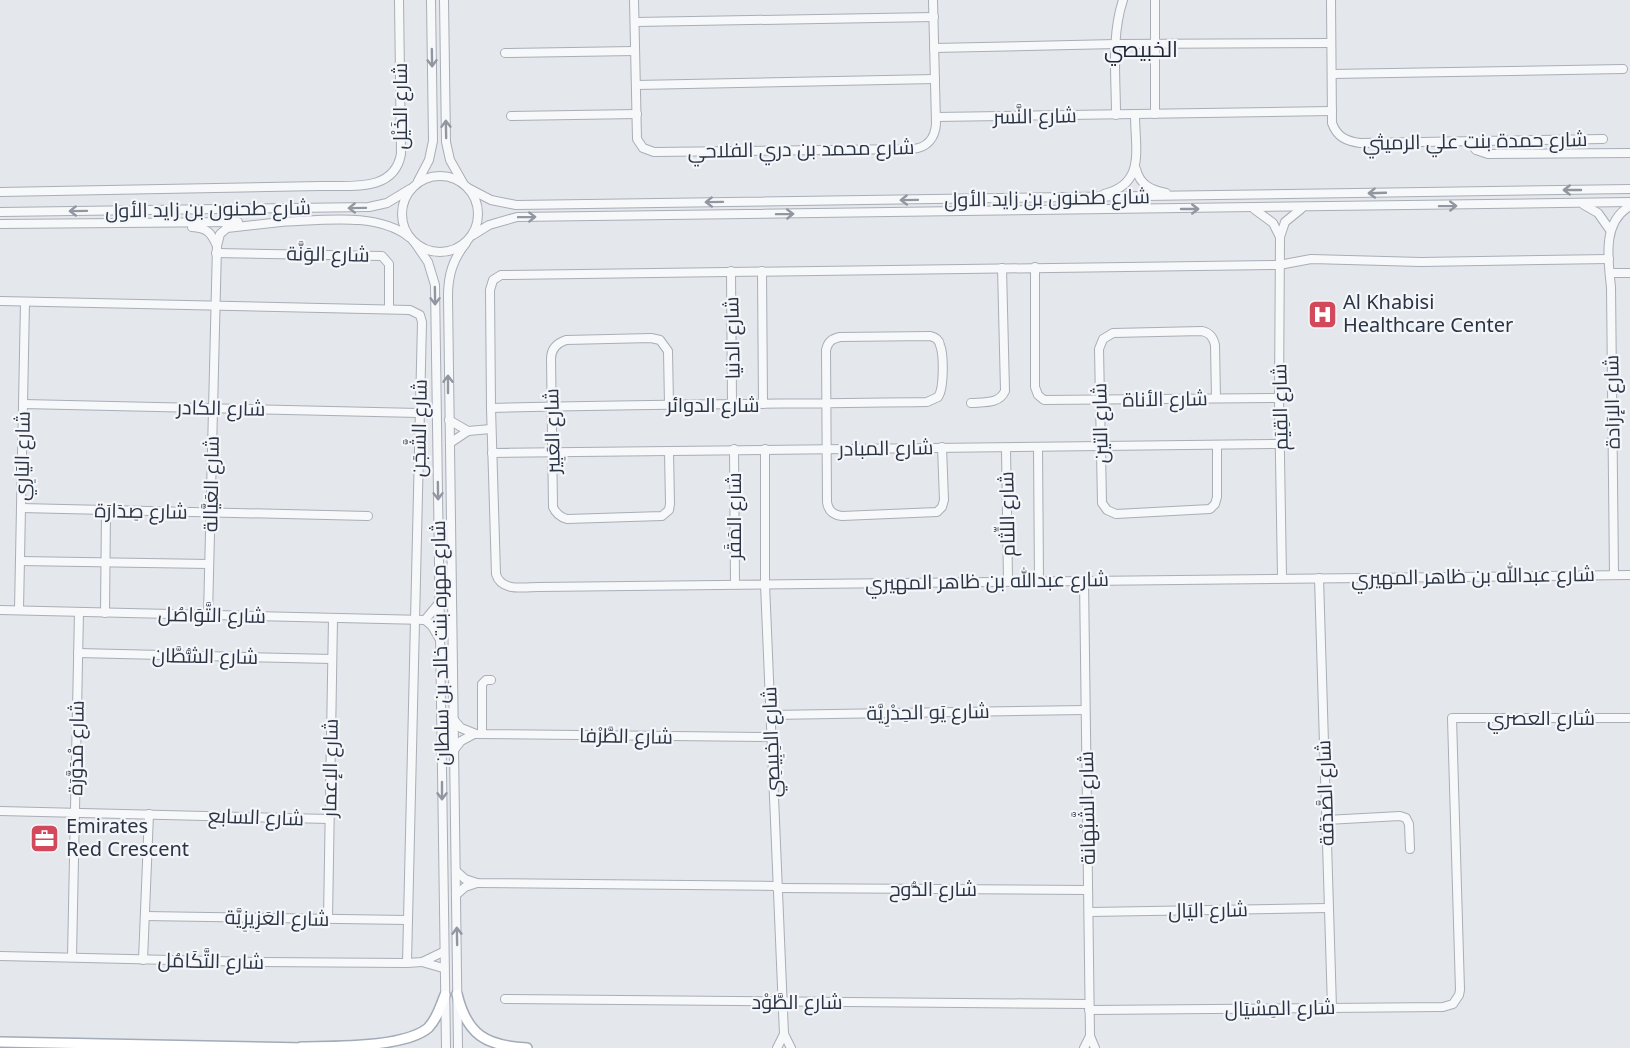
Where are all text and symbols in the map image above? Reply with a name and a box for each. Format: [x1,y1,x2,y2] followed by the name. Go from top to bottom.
[1104,33,1178,66] district label: الخبيصي
[426,48,438,68] one-way arrow
[386,63,414,149] street label: شارع الخَيْل
[992,101,1077,131] street label: شارع النَّسر
[440,120,452,140] one-way arrow
[1362,125,1588,159] street label: شارع حمدة بنت علي الرميثي
[687,133,915,167] street label: شارع محمد بن دري الفلاحي
[944,182,1150,214] street label: شارع طحنون بن زايد الأول
[1562,184,1582,196] one-way arrow
[1367,187,1387,199] one-way arrow
[105,193,311,225] street label: شارع طحنون بن زايد الأول
[899,194,919,206] one-way arrow
[704,197,724,208] one-way arrow
[1437,200,1457,212] one-way arrow
[347,202,367,213] one-way arrow
[1179,203,1199,215] one-way arrow
[68,205,88,217] one-way arrow
[774,208,794,220] one-way arrow
[516,211,536,223] one-way arrow
[286,239,370,269] street label: شارع الوَنَّة
[429,286,441,306] one-way arrow
[1343,288,1513,338] place label: Al Khabisi Healthcare Center
[717,296,747,380] street label: شارع الدنيا
[1306,298,1338,330] hospital icon: Al Khabisi Healthcare Center
[1597,355,1627,449] street label: شارع الإرَادة
[1265,363,1295,451] street label: شارع القِيَم
[443,374,454,394] one-way arrow
[403,379,434,477] street label: شارع الشَّجَن
[1085,382,1115,464] street label: شارع التين
[1122,384,1208,414] street label: شارع الأناة
[537,388,567,475] street label: شارع العَبِير
[665,391,760,419] street label: شارع الدوائر
[175,393,266,423] street label: شارع الكادر
[7,411,39,501] street label: شارع اليَارِي
[837,433,934,463] street label: شارع المبادر
[196,436,226,532] street label: شارع العَيَّالة
[992,471,1022,557] street label: شارع اللِّثام
[720,472,748,561] street label: شارع المَقَر
[432,481,443,501] one-way arrow
[94,496,188,526] street label: شارع صِدَارَة
[424,520,456,766] street label: شارع مهره بنت خالد بن سلطان
[1351,560,1595,594] street label: شارع عبدالله بن ظاهر المهيري
[865,565,1109,599] street label: شارع عبدالله بن ظاهر المهيري
[158,600,266,630] street label: شارع التَّوَاصُل
[152,641,258,671] street label: شارع الشُّطَّان
[755,686,788,798] street label: شارع الخِبِيصِي
[866,697,990,727] street label: شارع يَو الحِدْرِيَّة
[61,700,91,796] street label: شارع مْدَوَّرَة
[1487,704,1595,734] street label: شارع العصري
[315,718,345,819] street label: شارع الإعمار
[579,721,673,751] street label: شارع الطَّرْفا
[1309,739,1341,847] street label: شارع الصَّدَقة
[1070,751,1102,865] street label: شارع الشَّبْهانة
[436,781,448,801] one-way arrow
[208,801,304,833] street label: شارع السابع
[66,812,189,862] place label: Emirates Red Crescent
[29,822,61,854] office icon: Emirates Red Crescent
[889,875,977,903] street label: شارع الدُّوح
[1168,895,1248,925] street label: شارع اليَال
[224,903,330,933] street label: شارع العَزِيزِيَّة
[451,926,463,946] one-way arrow
[157,946,265,976] street label: شارع التَّكَامُل
[751,988,843,1016] street label: شارع الطَّوْد
[1224,993,1336,1023] street label: شارع المِسْيَال

